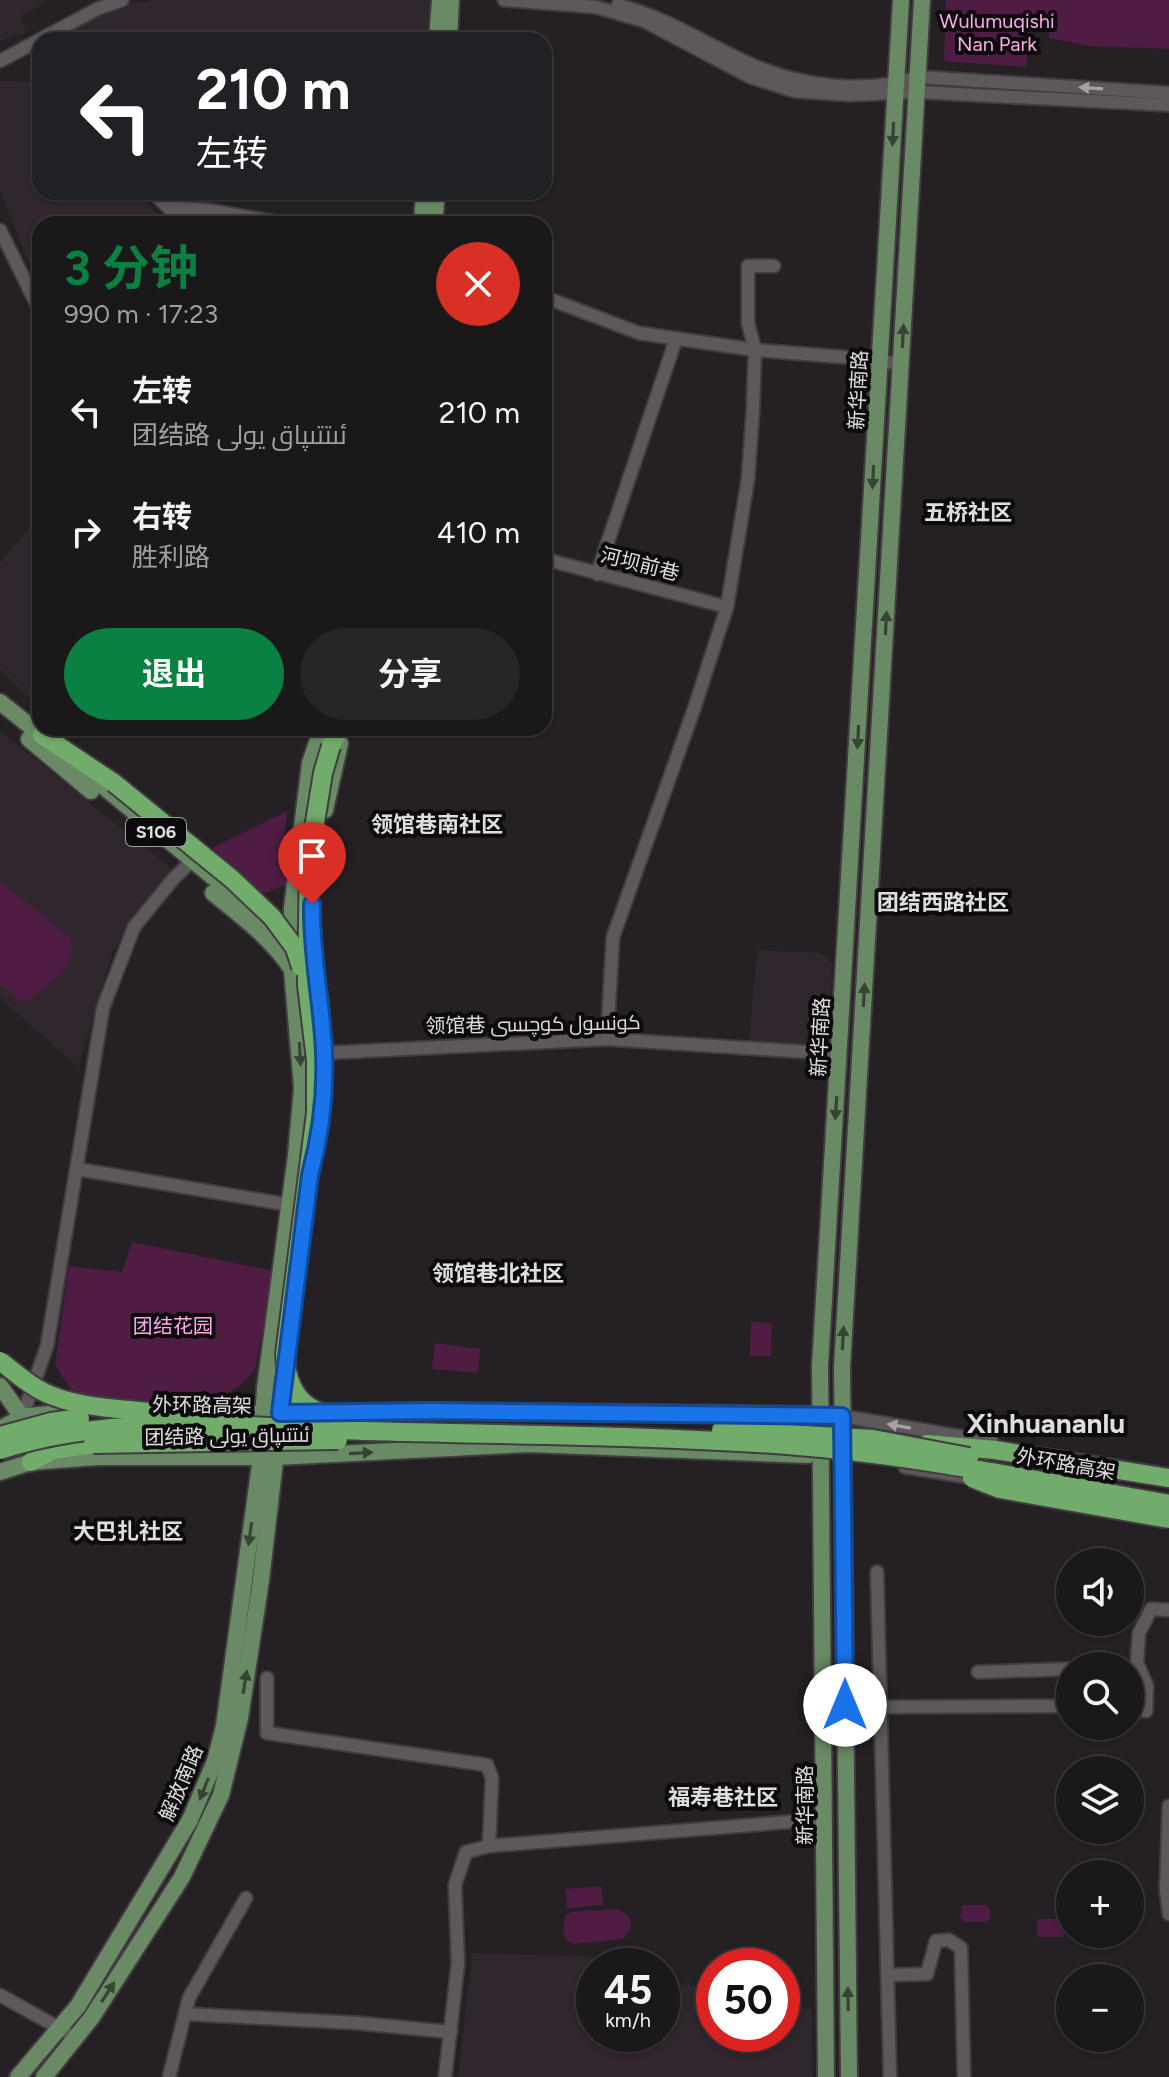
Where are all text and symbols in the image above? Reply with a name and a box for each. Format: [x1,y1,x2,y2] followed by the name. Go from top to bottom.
[939,9,1055,56] park label: Wulumuqishi Nan Park
[196,56,351,123] text: 210 m
[64,64,168,168] icon: left
[1078,81,1103,94] one-way arrow
[886,122,899,147] one-way arrow
[196,132,268,175] text: 左转
[64,239,198,297] text: 3 分钟
[436,242,520,326] button: close
[64,298,218,330] text: 990 m · 17:23
[896,323,909,348] one-way arrow
[844,349,872,431] street label: 新华南路
[132,372,192,409] text: 左转
[64,390,108,434] icon: left
[439,394,520,431] text: 210 m
[132,419,347,451] text: 团结路 ئىتتىپاق يولى
[866,465,879,490] one-way arrow
[132,498,192,535] text: 右转
[924,499,1012,526] district label: 五桥社区
[64,510,108,554] icon: right
[437,514,520,551] text: 410 m
[132,541,210,573] text: 胜利路
[598,543,682,585] street label: 河坝前巷
[879,610,892,635] one-way arrow
[64,628,284,720] button: 退出
[300,628,520,720] button: 分享
[851,725,864,750] one-way arrow
[371,811,503,838] district label: 领馆巷南社区
[126,818,186,846] road number: S106
[278,822,346,904] pin
[290,834,334,878] icon: arrive
[877,889,1009,916] district label: 团结西路社区
[857,982,870,1007] one-way arrow
[806,996,834,1078] street label: 新华南路
[425,1010,641,1039] street label: 领馆巷 كونسول كوچىسى
[294,1042,307,1067] one-way arrow
[829,1096,842,1121] one-way arrow
[432,1260,564,1287] district label: 领馆巷北社区
[133,1314,213,1338] park label: 团结花园
[837,1325,850,1350] one-way arrow
[152,1392,252,1418] street label: 外环路高架
[967,1406,1125,1440] district label: Xinhuananlu
[886,1419,911,1431] one-way arrow
[144,1423,310,1450] street label: 团结路 ئىتتىپاق يولى
[1015,1443,1117,1485] street label: 外环路高架
[349,1446,374,1459] one-way arrow
[73,1518,183,1545] district label: 大巴扎社区
[243,1522,256,1547] one-way arrow
[1056,1548,1144,2052] map controls
[1056,1548,1144,1636] button: sound
[1056,1652,1144,1740] button: search
[803,1663,887,1747] position arrow
[240,1669,252,1694] one-way arrow
[154,1741,208,1825] street label: 解放南路
[1056,1756,1144,1844] button: layers
[793,1765,817,1845] street label: 新华南路
[197,1777,210,1801] one-way arrow
[668,1784,778,1811] district label: 福寿巷社区
[1056,1860,1144,1948] button: +
[696,1948,800,2052] speed limit sign: 50
[1056,1964,1144,2052] button: −
[604,1966,652,2014] text: 45
[100,1982,115,2003] one-way arrow
[842,1986,854,2011] one-way arrow
[605,2008,651,2032] text: km/h

